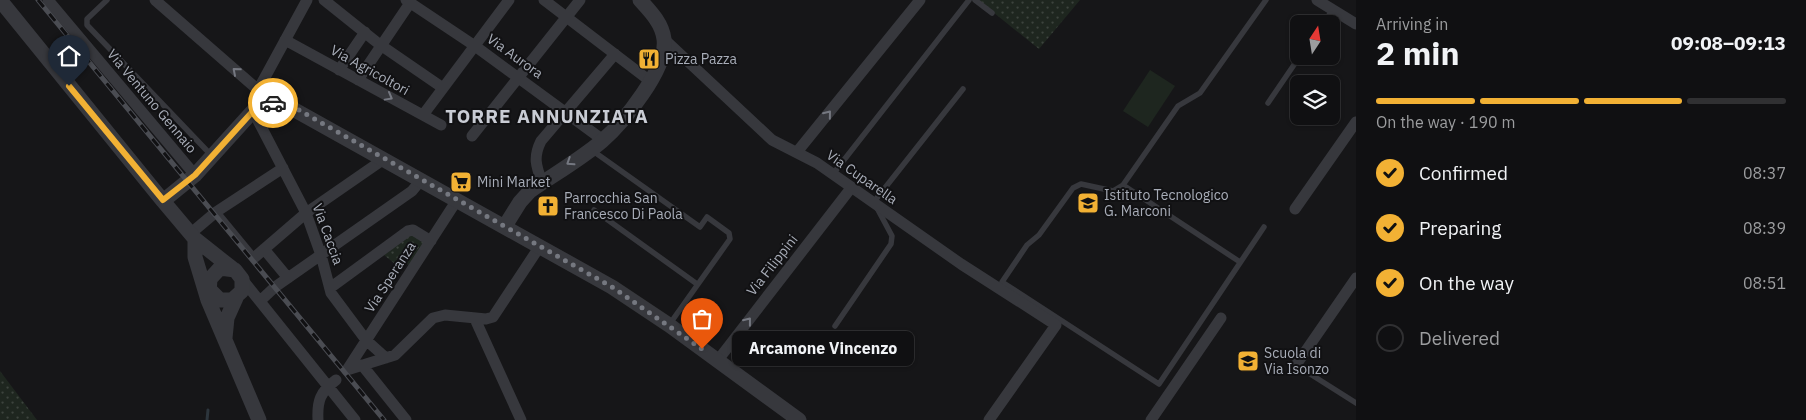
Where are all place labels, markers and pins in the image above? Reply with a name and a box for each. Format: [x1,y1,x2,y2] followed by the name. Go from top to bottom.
[48,35,90,86] pin
[637,47,661,71] restaurant icon: Pizza Pazza
[665,50,738,68] place label: Pizza Pazza
[449,170,473,194] supermarket icon: Mini Market
[477,173,550,191] place label: Mini Market
[1104,186,1229,220] place label: Istituto Tecnologico G. Marconi
[564,189,683,223] place label: Parrocchia San Francesco Di Paola
[1076,191,1100,215] school or university icon: Istituto Tecnologico G. Marconi
[536,194,560,218] church icon: Parrocchia San Francesco Di Paola
[681,298,723,349] pin
[732,332,914,366] callout: Arcamone Vincenzo
[1264,344,1329,378] place label: Scuola di Via Isonzo
[1236,349,1260,373] school or university icon: Scuola di Via Isonzo

